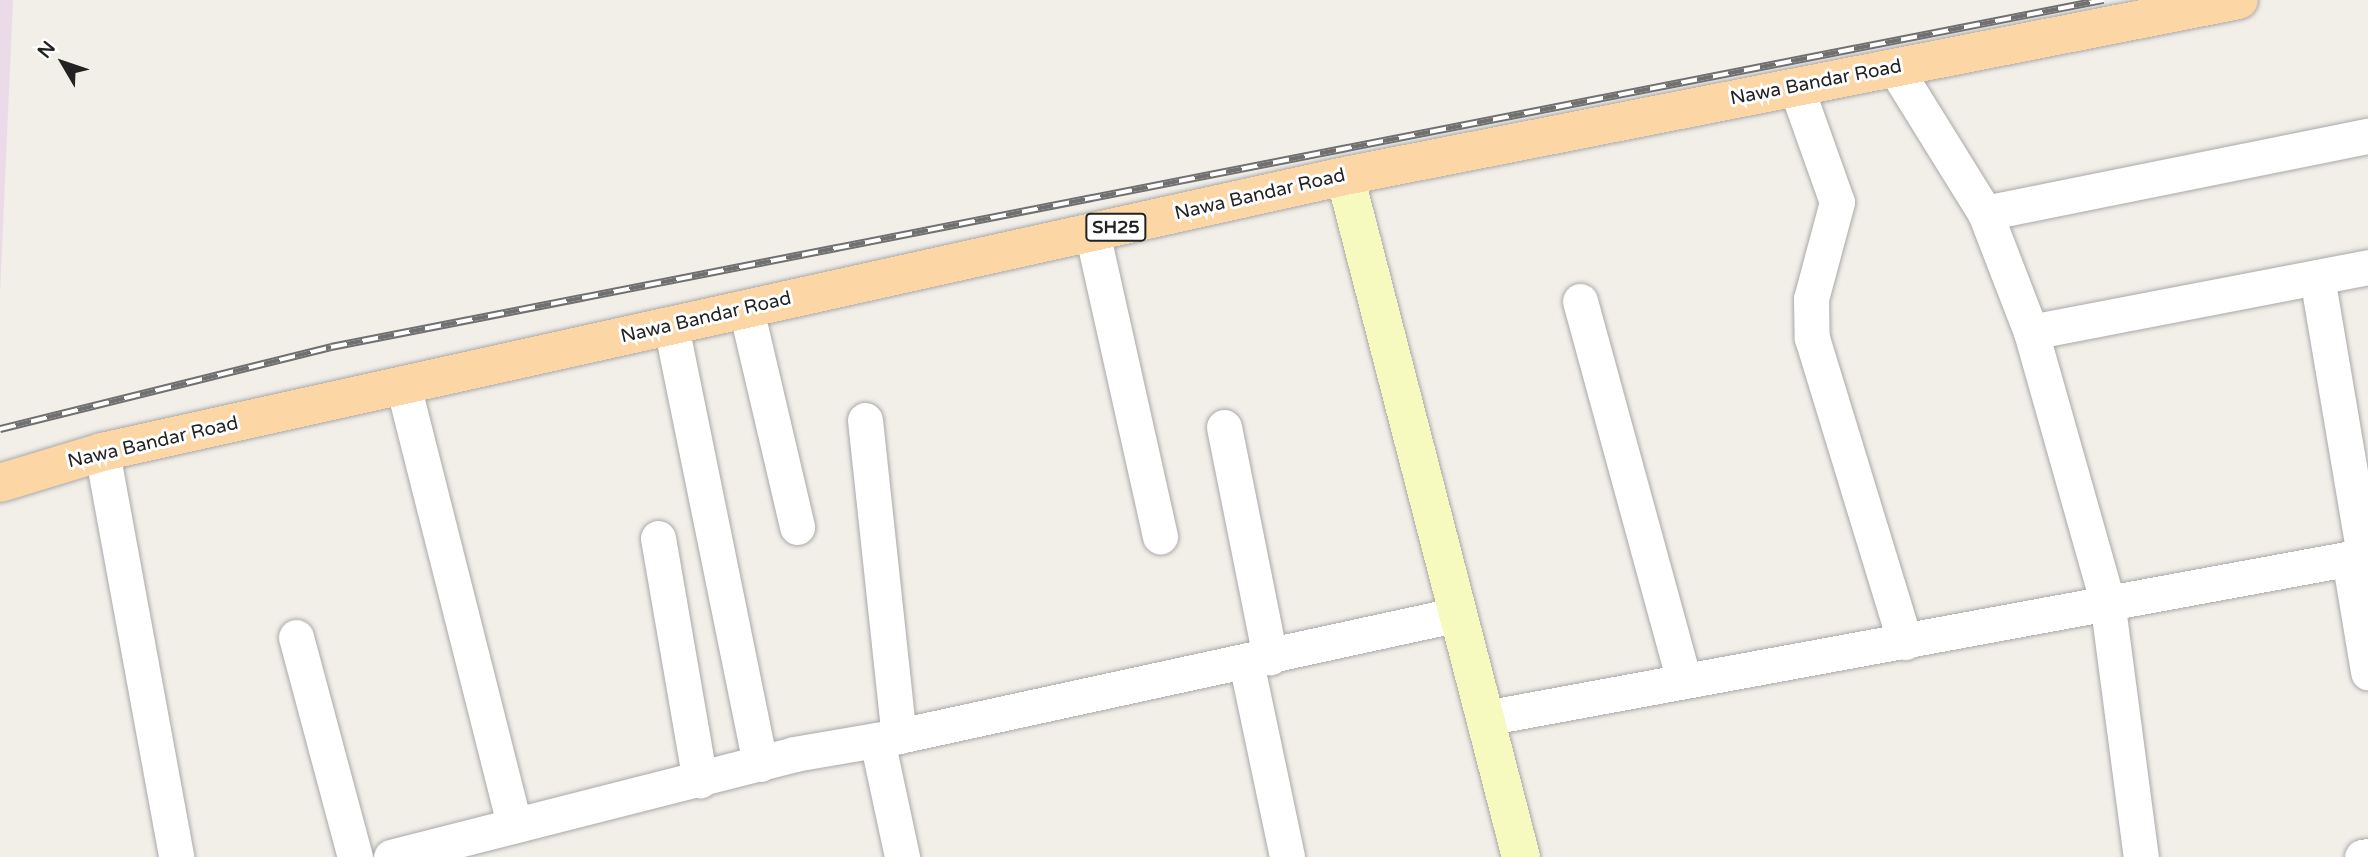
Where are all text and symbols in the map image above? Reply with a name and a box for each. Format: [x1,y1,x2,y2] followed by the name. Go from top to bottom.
[28,28,98,98] north arrow
[33,37,60,63] text: N
[1728,55,1904,111] street label: Nawa Bandar Road
[1172,164,1348,226] street label: Nawa Bandar Road
[1084,212,1148,242] road number: SH25
[618,287,794,349] street label: Nawa Bandar Road
[65,412,241,474] street label: Nawa Bandar Road

